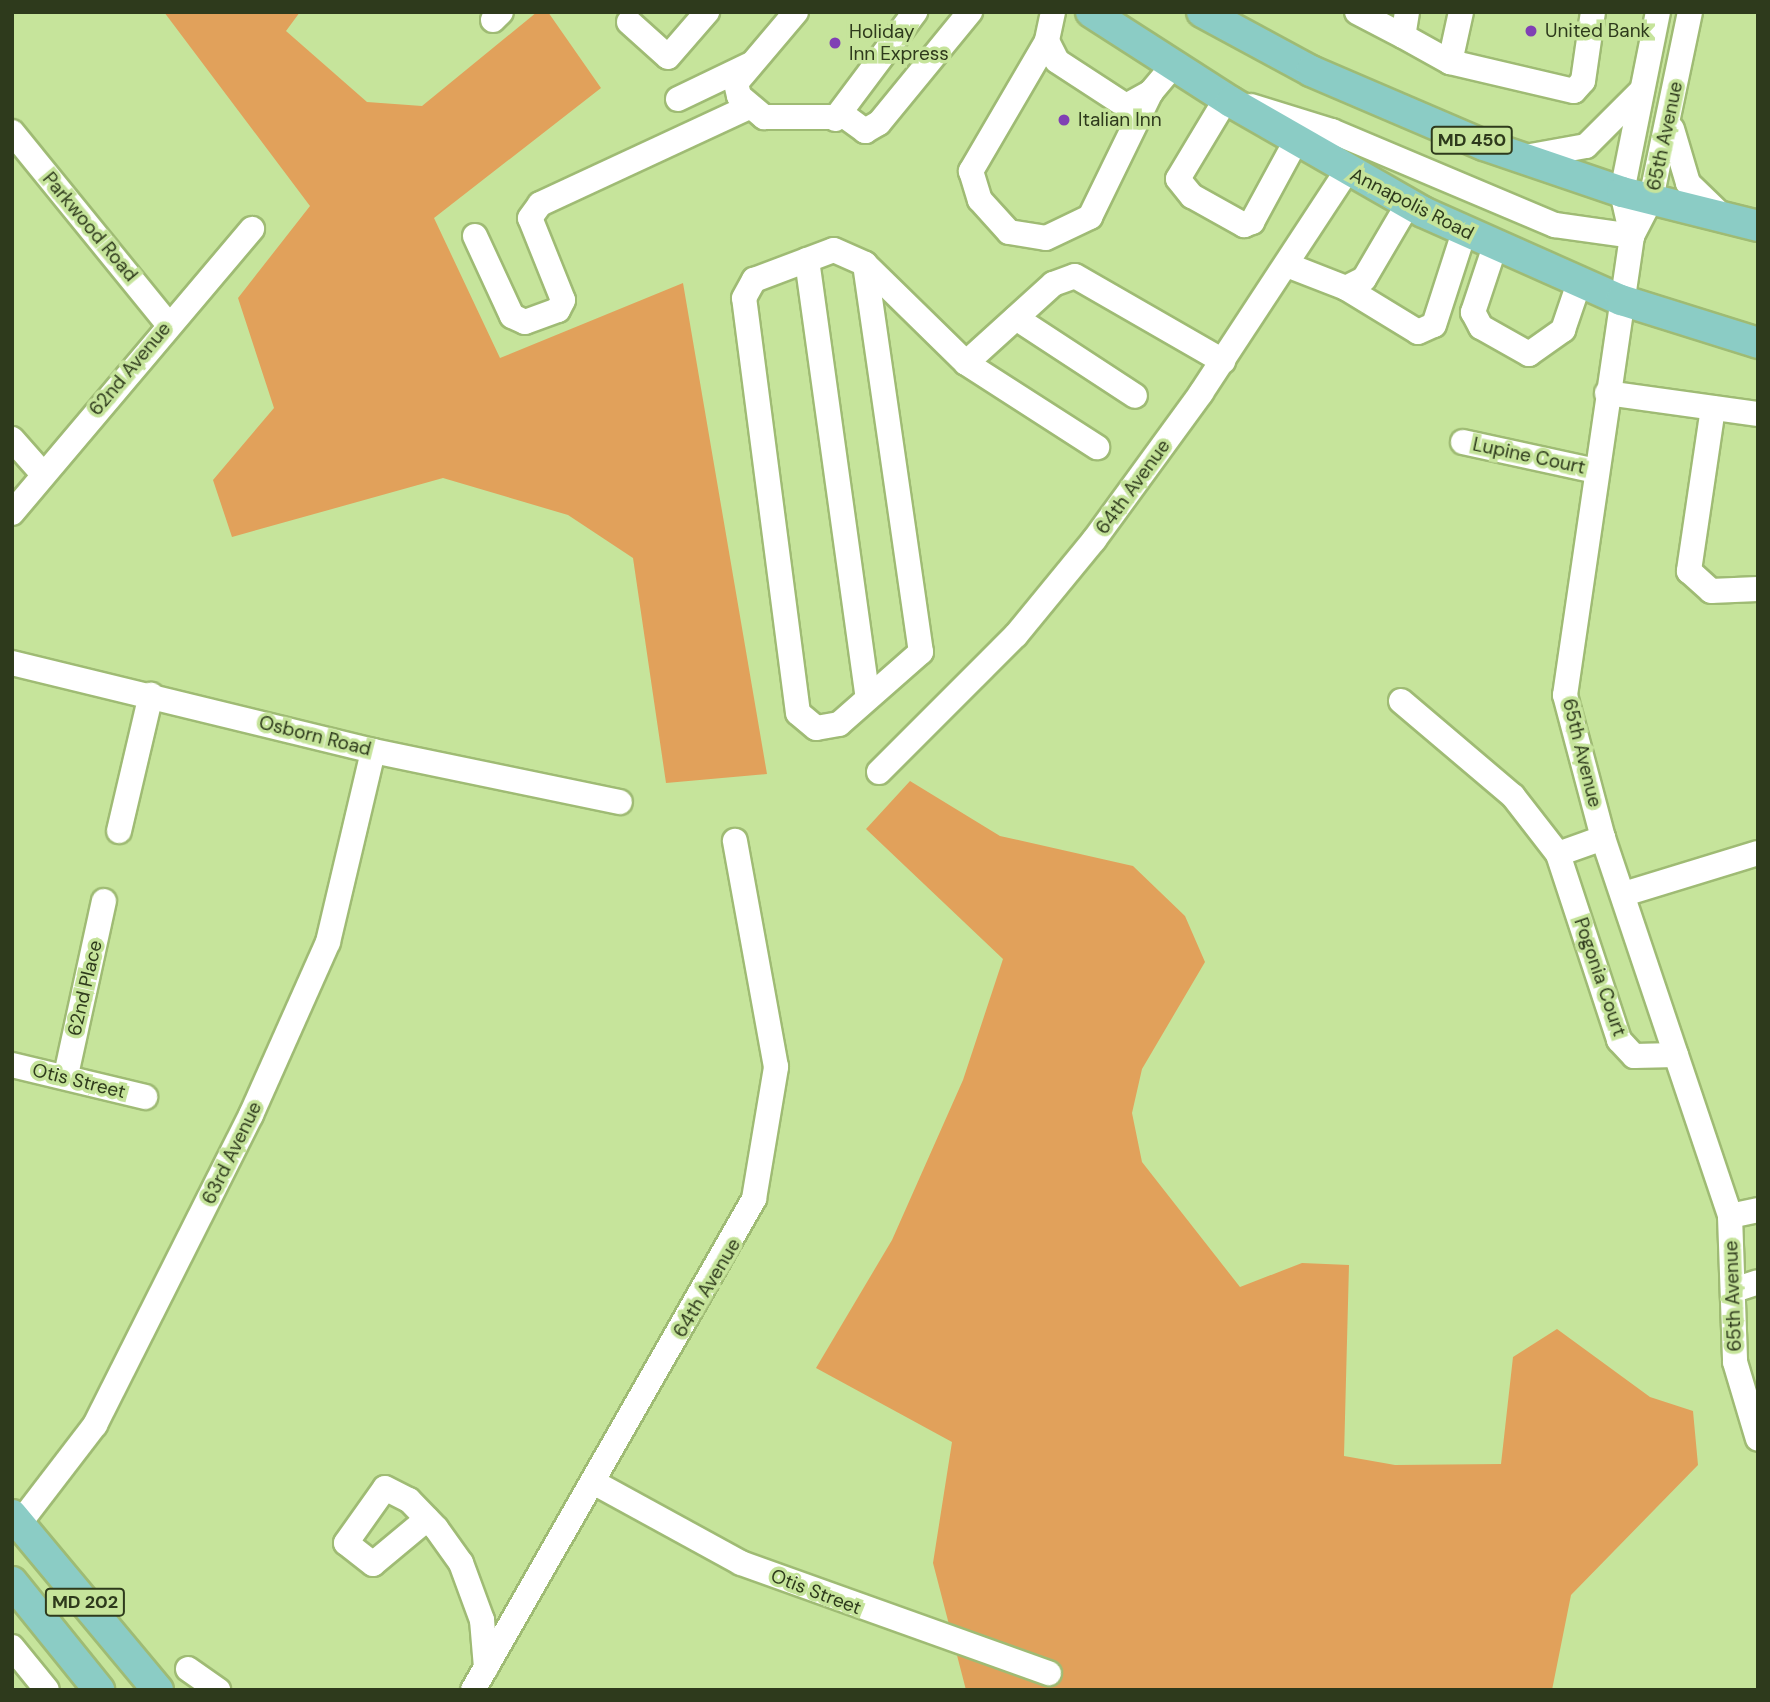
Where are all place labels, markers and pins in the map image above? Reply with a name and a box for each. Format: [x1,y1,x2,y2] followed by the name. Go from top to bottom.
[1545,20,1650,42] place label: United Bank
[849,21,949,65] place label: Holiday Inn Express
[1523,23,1539,39] marker: United Bank
[827,35,843,51] marker: Holiday Inn Express
[1078,109,1162,131] place label: Italian Inn
[1056,112,1072,128] marker: Italian Inn

